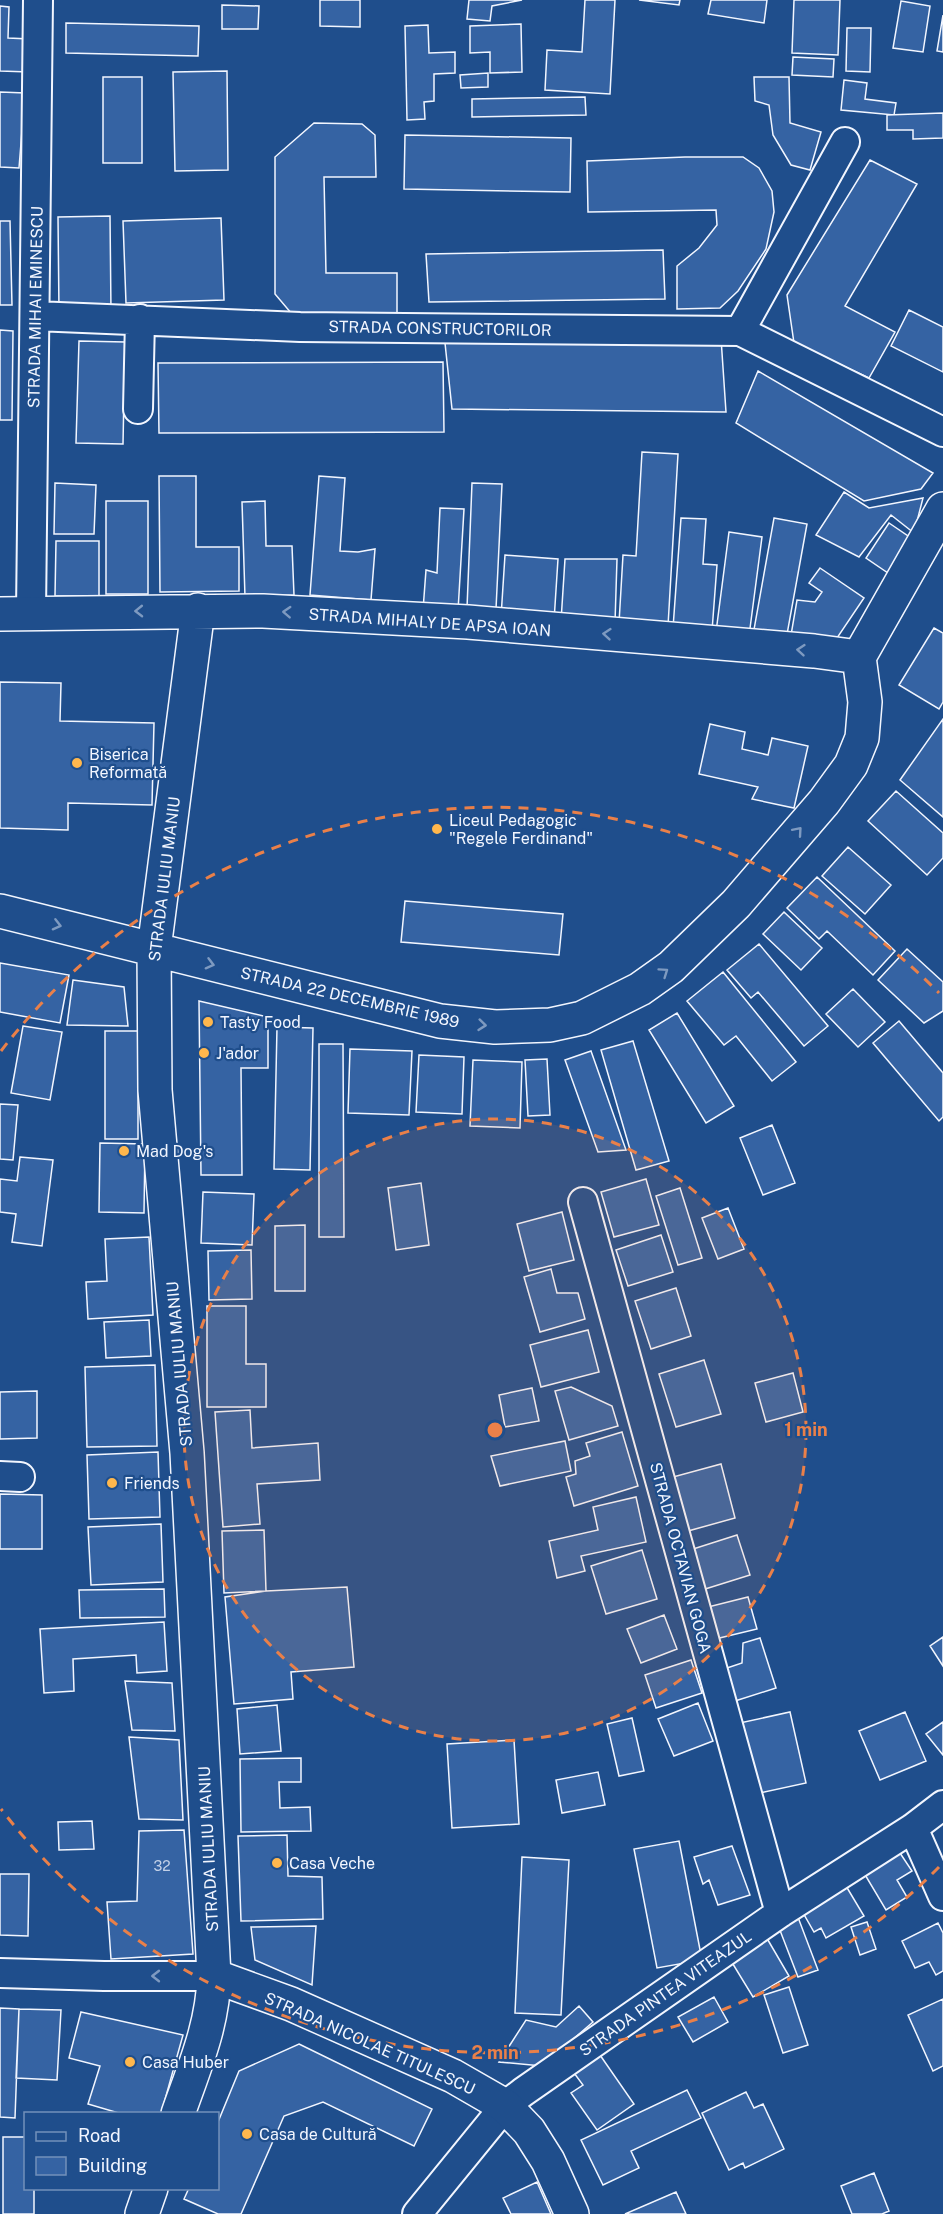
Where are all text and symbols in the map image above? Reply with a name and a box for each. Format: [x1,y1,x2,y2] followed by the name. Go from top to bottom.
[24,206,47,408] street label: STRADA MIHAI EMINESCU
[328,317,552,340] street label: STRADA CONSTRUCTORILOR
[135,605,144,618] one-way arrow
[308,605,552,640] street label: STRADA MIHALY DE APSA IOAN
[282,606,291,619] one-way arrow
[602,628,611,641] one-way arrow
[797,644,806,657] one-way arrow
[89,745,167,782] place label: Biserica Reformată
[70,756,84,770] marker: Biserica Reformată
[145,796,184,962] street label: STRADA IULIU MANIU
[449,811,593,848] place label: Liceul Pedagogic "Regele Ferdinand"
[430,822,444,836] marker: Liceul Pedagogic "Regele Ferdinand"
[791,827,802,838] one-way arrow
[52,917,62,930] one-way arrow
[204,957,215,969] one-way arrow
[239,963,461,1032] street label: STRADA 22 DECEMBRIE 1989
[657,968,668,979] one-way arrow
[220,1013,301,1032] place label: Tasty Food
[201,1015,215,1029] marker: Tasty Food
[478,1018,487,1031] one-way arrow
[216,1044,259,1063] place label: J'ador
[197,1046,211,1060] marker: J'ador
[136,1142,213,1161] place label: Mad Dog's
[117,1144,131,1158] marker: Mad Dog's
[163,1281,196,1447] street label: STRADA IULIU MANIU
[784,1419,828,1440] text: 1 min
[485,1420,505,1440] centre of rings
[646,1460,715,1656] street label: STRADA OCTAVIAN GOGA
[124,1474,180,1493] place label: Friends
[105,1476,119,1490] marker: Friends
[195,1766,222,1932] street label: STRADA IULIU MANIU
[289,1854,375,1873] place label: Casa Veche
[270,1856,284,1870] marker: Casa Veche
[153,1858,171,1874] house number: 32
[576,1927,755,2060] street label: STRADA PINTEA VITEAZUL
[151,1970,160,1982] one-way arrow
[261,1988,478,2099] street label: STRADA NICOLAE TITULESCU
[471,2042,519,2063] text: 2 min
[142,2053,229,2072] place label: Casa Huber
[123,2055,137,2069] marker: Casa Huber
[24,2112,219,2190] legend
[78,2125,121,2146] text: Road
[259,2125,377,2144] place label: Casa de Cultură
[240,2127,254,2141] marker: Casa de Cultură
[78,2155,147,2176] text: Building

